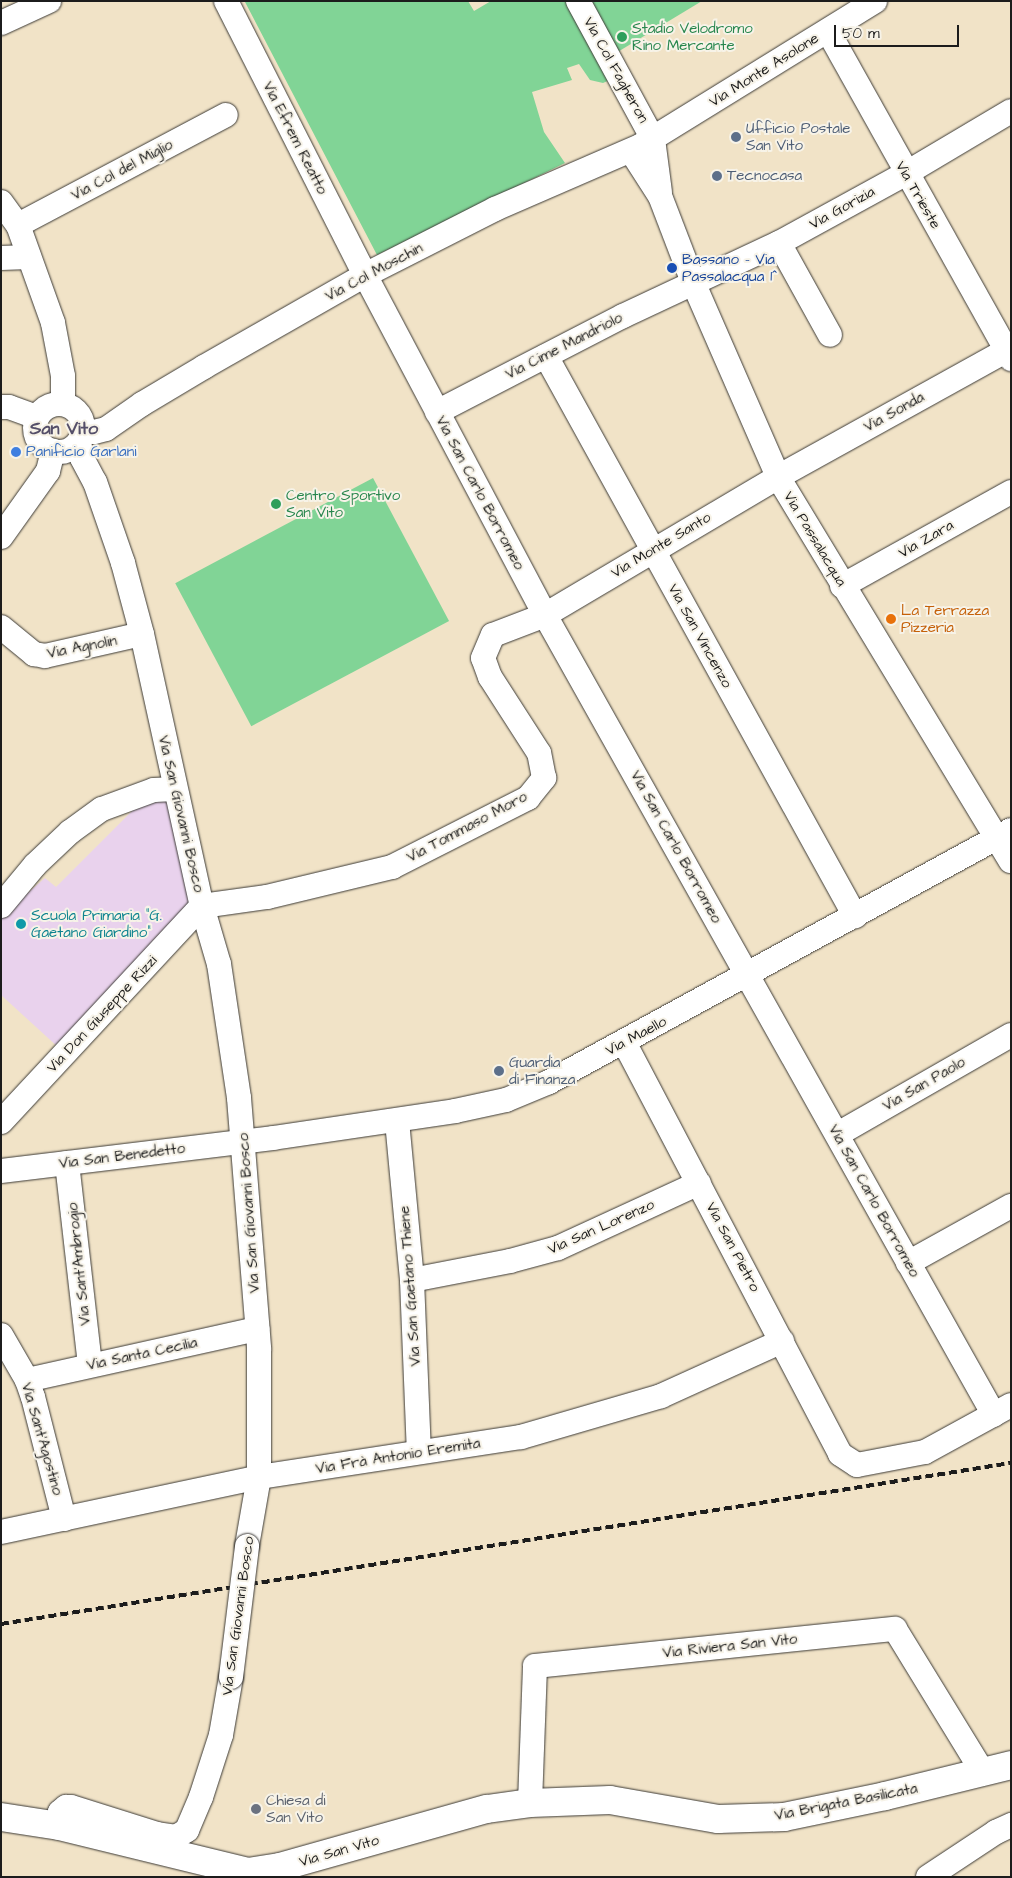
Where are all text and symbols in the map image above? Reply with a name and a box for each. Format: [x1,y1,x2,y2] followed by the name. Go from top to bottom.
[579,14,653,126] street label: Via Col Fagheron
[837,15,962,47] scale bar
[632,19,753,54] place label: Stadio Velodromo Rino Mercante
[842,23,880,44] text: 50 m
[706,29,822,111] street label: Via Monte Asolone
[616,31,628,43] marker: Stadio Velodromo Rino Mercante
[259,79,331,197] street label: Via Efrem Reatto
[746,119,850,154] place label: Ufficio Postale San Vito
[730,131,742,143] marker: Ufficio Postale San Vito
[68,136,176,204] street label: Via Col del Miglio
[891,158,945,232] street label: Via Trieste
[727,167,802,185] place label: Tecnocasa
[711,170,723,182] marker: Tecnocasa
[806,183,878,233] street label: Via Gorizia
[322,239,426,305] street label: Via Col Moschin
[682,250,777,285] place label: Bassano - Via Passalacqua 1^
[666,262,678,274] marker: Bassano - Via Passalacqua 1^
[502,309,626,383] street label: Via Cime Mandriolo
[861,388,927,436] street label: Via Sonda
[432,413,528,573] street label: Via San Carlo Borromeo
[30,418,98,440] district label: San Vito
[26,443,136,461] place label: Panificio Garlani
[10,446,22,458] marker: Panificio Garlani
[286,486,400,521] place label: Centro Sportivo San Vito
[780,488,850,590] street label: Via Passalacqua
[270,498,282,510] marker: Centro Sportivo San Vito
[608,508,714,582] street label: Via Monte Santo
[895,516,957,562] street label: Via Zara
[664,581,736,691] street label: Via San Vincenzo
[901,601,989,636] place label: La Terrazza Pizzeria
[885,613,897,625] marker: La Terrazza Pizzeria
[46,631,118,663] street label: Via Agnolin
[154,734,208,894] street label: Via San Giovanni Bosco
[626,768,726,926] street label: Via San Carlo Borromeo
[404,788,530,866] street label: Via Tommaso Moro
[31,906,162,941] place label: Scuola Primaria “G. Gaetano Giardino”
[15,918,27,930] marker: Scuola Primaria “G. Gaetano Giardino”
[43,952,161,1076] street label: Via Don Giuseppe Rizzi
[602,1012,670,1060] street label: Via Maello
[509,1053,575,1088] place label: Guardia di Finanza
[879,1053,969,1115] street label: Via San Paolo
[493,1065,505,1077] marker: Guardia di Finanza
[824,1122,924,1280] street label: Via San Carlo Borromeo
[234,1132,264,1294] street label: Via San Giovanni Bosco
[58,1139,186,1173] street label: Via San Benedetto
[545,1195,657,1259] street label: Via San Lorenzo
[702,1199,764,1295] street label: Via San Pietro
[64,1202,94,1326] street label: Via Sant'Ambrogio
[395,1205,425,1367] street label: Via San Gaetano Thiene
[85,1333,199,1375] street label: Via Santa Cecilia
[17,1381,67,1497] street label: Via Sant'Agostino
[314,1434,482,1478] street label: Via Frà Antonio Eremita
[218,1535,258,1697] street label: Via San Giovanni Bosco
[662,1630,798,1662] street label: Via Riviera San Vito
[773,1779,919,1825] street label: Via Brigata Basilicata
[266,1791,326,1826] place label: Chiesa di San Vito
[250,1803,262,1815] marker: Chiesa di San Vito
[297,1831,381,1871] street label: Via San Vito

